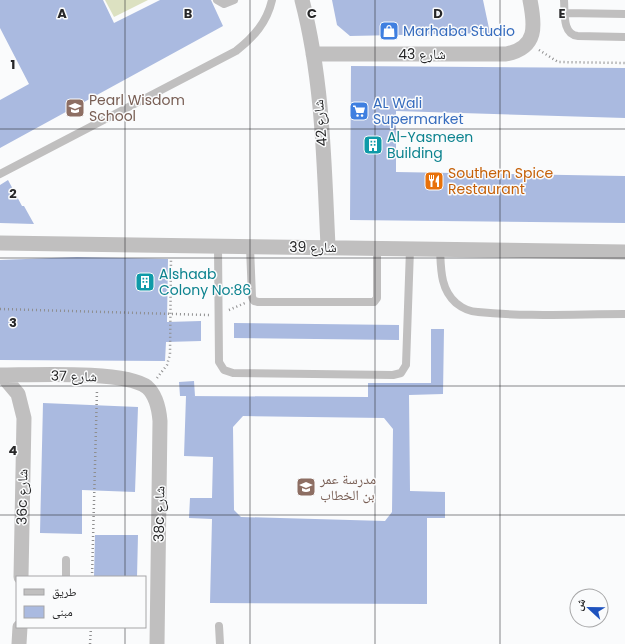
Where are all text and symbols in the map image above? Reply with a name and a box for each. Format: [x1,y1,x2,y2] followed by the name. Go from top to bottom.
[57,4,67,23] text: A
[184,4,193,23] text: B
[307,4,317,23] text: C
[433,4,443,23] text: D
[558,4,566,23] text: E
[378,20,400,42] shop icon: Marhaba Studio
[403,21,515,41] place label: Marhaba Studio
[398,44,446,64] street label: شارع 43
[11,55,15,74] text: 1
[89,90,185,126] place label: Pearl Wisdom School
[373,93,464,129] place label: AL Wali Supermarket
[64,97,86,119] school or university icon: Pearl Wisdom School
[308,99,332,147] street label: شارع 42
[348,100,370,122] supermarket icon: AL Wali Supermarket
[387,127,473,163] place label: Al-Yasmeen Building
[362,134,384,156] building icon: Al-Yasmeen Building
[448,163,553,199] place label: Southern Spice Restaurant
[423,170,445,192] restaurant icon: Southern Spice Restaurant
[9,184,17,203] text: 2
[289,237,337,257] street label: شارع 39
[159,264,251,300] place label: Alshaab Colony No:86
[134,271,156,293] building icon: Alshaab Colony No:86
[9,313,17,332] text: 3
[51,366,97,386] street label: شارع 37
[9,441,18,460] text: 4
[12,469,32,525] street label: 36c شارع
[319,469,376,505] place label: مدرسة عمر بن الخطاب
[295,476,317,498] school or university icon: مدرسة عمر بن الخطاب
[149,486,169,542] street label: 38c شارع
[16,576,146,628] legend
[52,583,77,600] text: طريق
[569,588,609,628] north arrow
[570,596,589,613] text: ش
[52,603,73,620] text: مبنى

